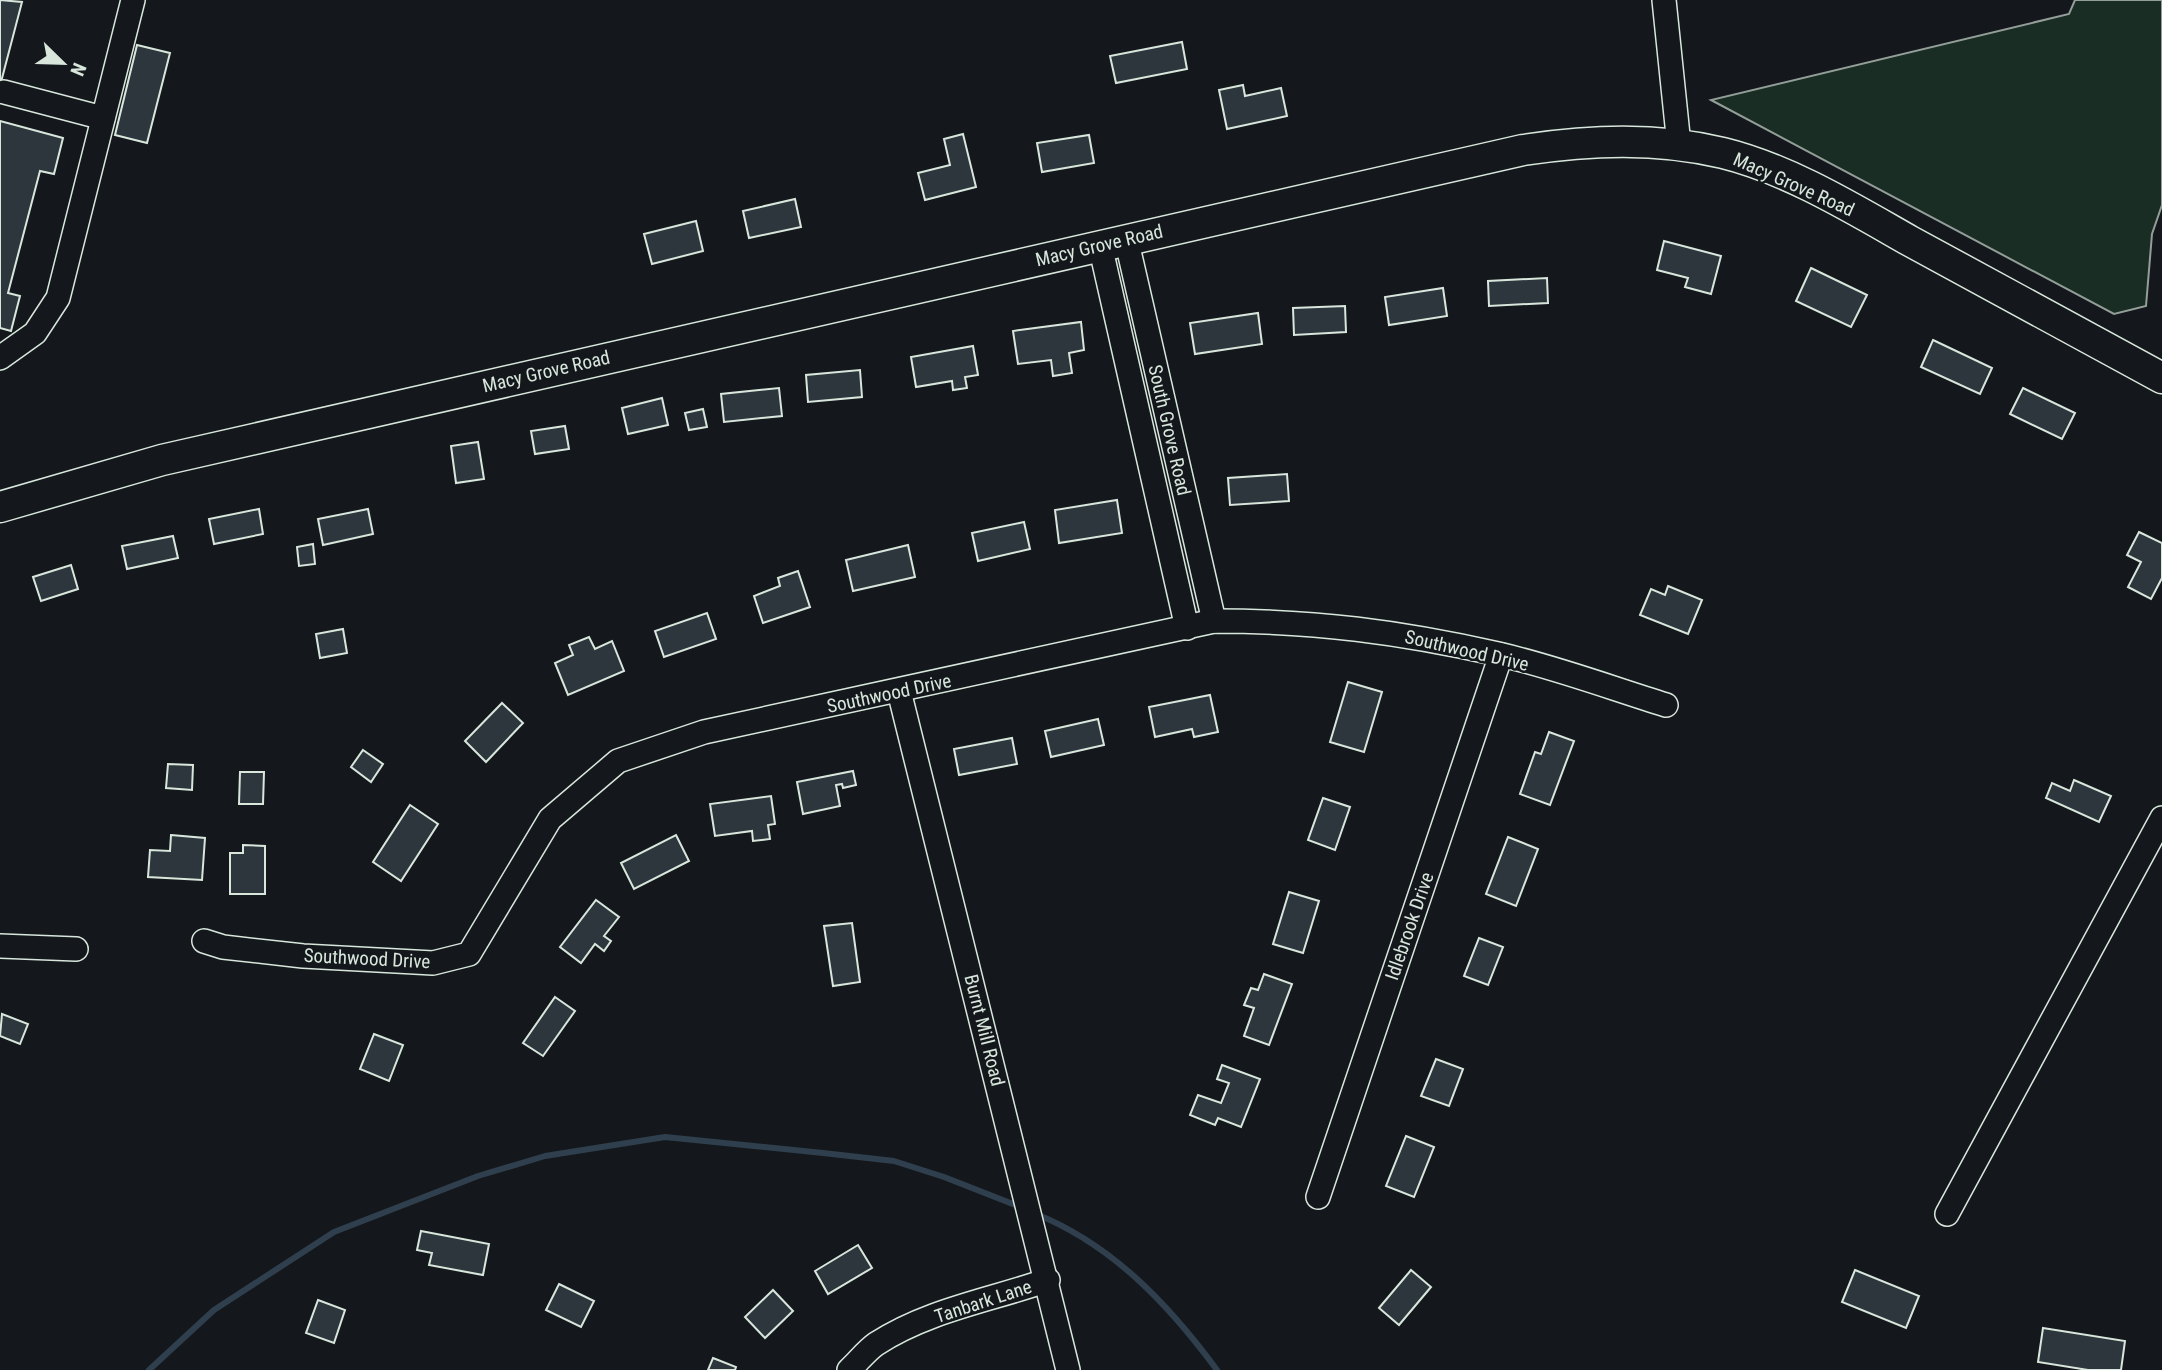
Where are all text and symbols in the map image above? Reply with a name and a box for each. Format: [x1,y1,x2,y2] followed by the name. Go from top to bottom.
[28,28,98,98] north arrow
[65,60,91,79] text: N
[1730,147,1858,221] street label: Macy Grove Road
[1033,220,1165,271] street label: Macy Grove Road
[480,346,612,397] street label: Macy Grove Road
[1143,363,1196,498] street label: South Grove Road
[1403,625,1531,676] street label: Southwood Drive
[825,669,953,718] street label: Southwood Drive
[1380,869,1439,983] street label: Idlebrook Drive
[303,944,431,973] street label: Southwood Drive
[960,972,1010,1088] street label: Burnt Mill Road
[932,1275,1035,1328] street label: Tanbark Lane

